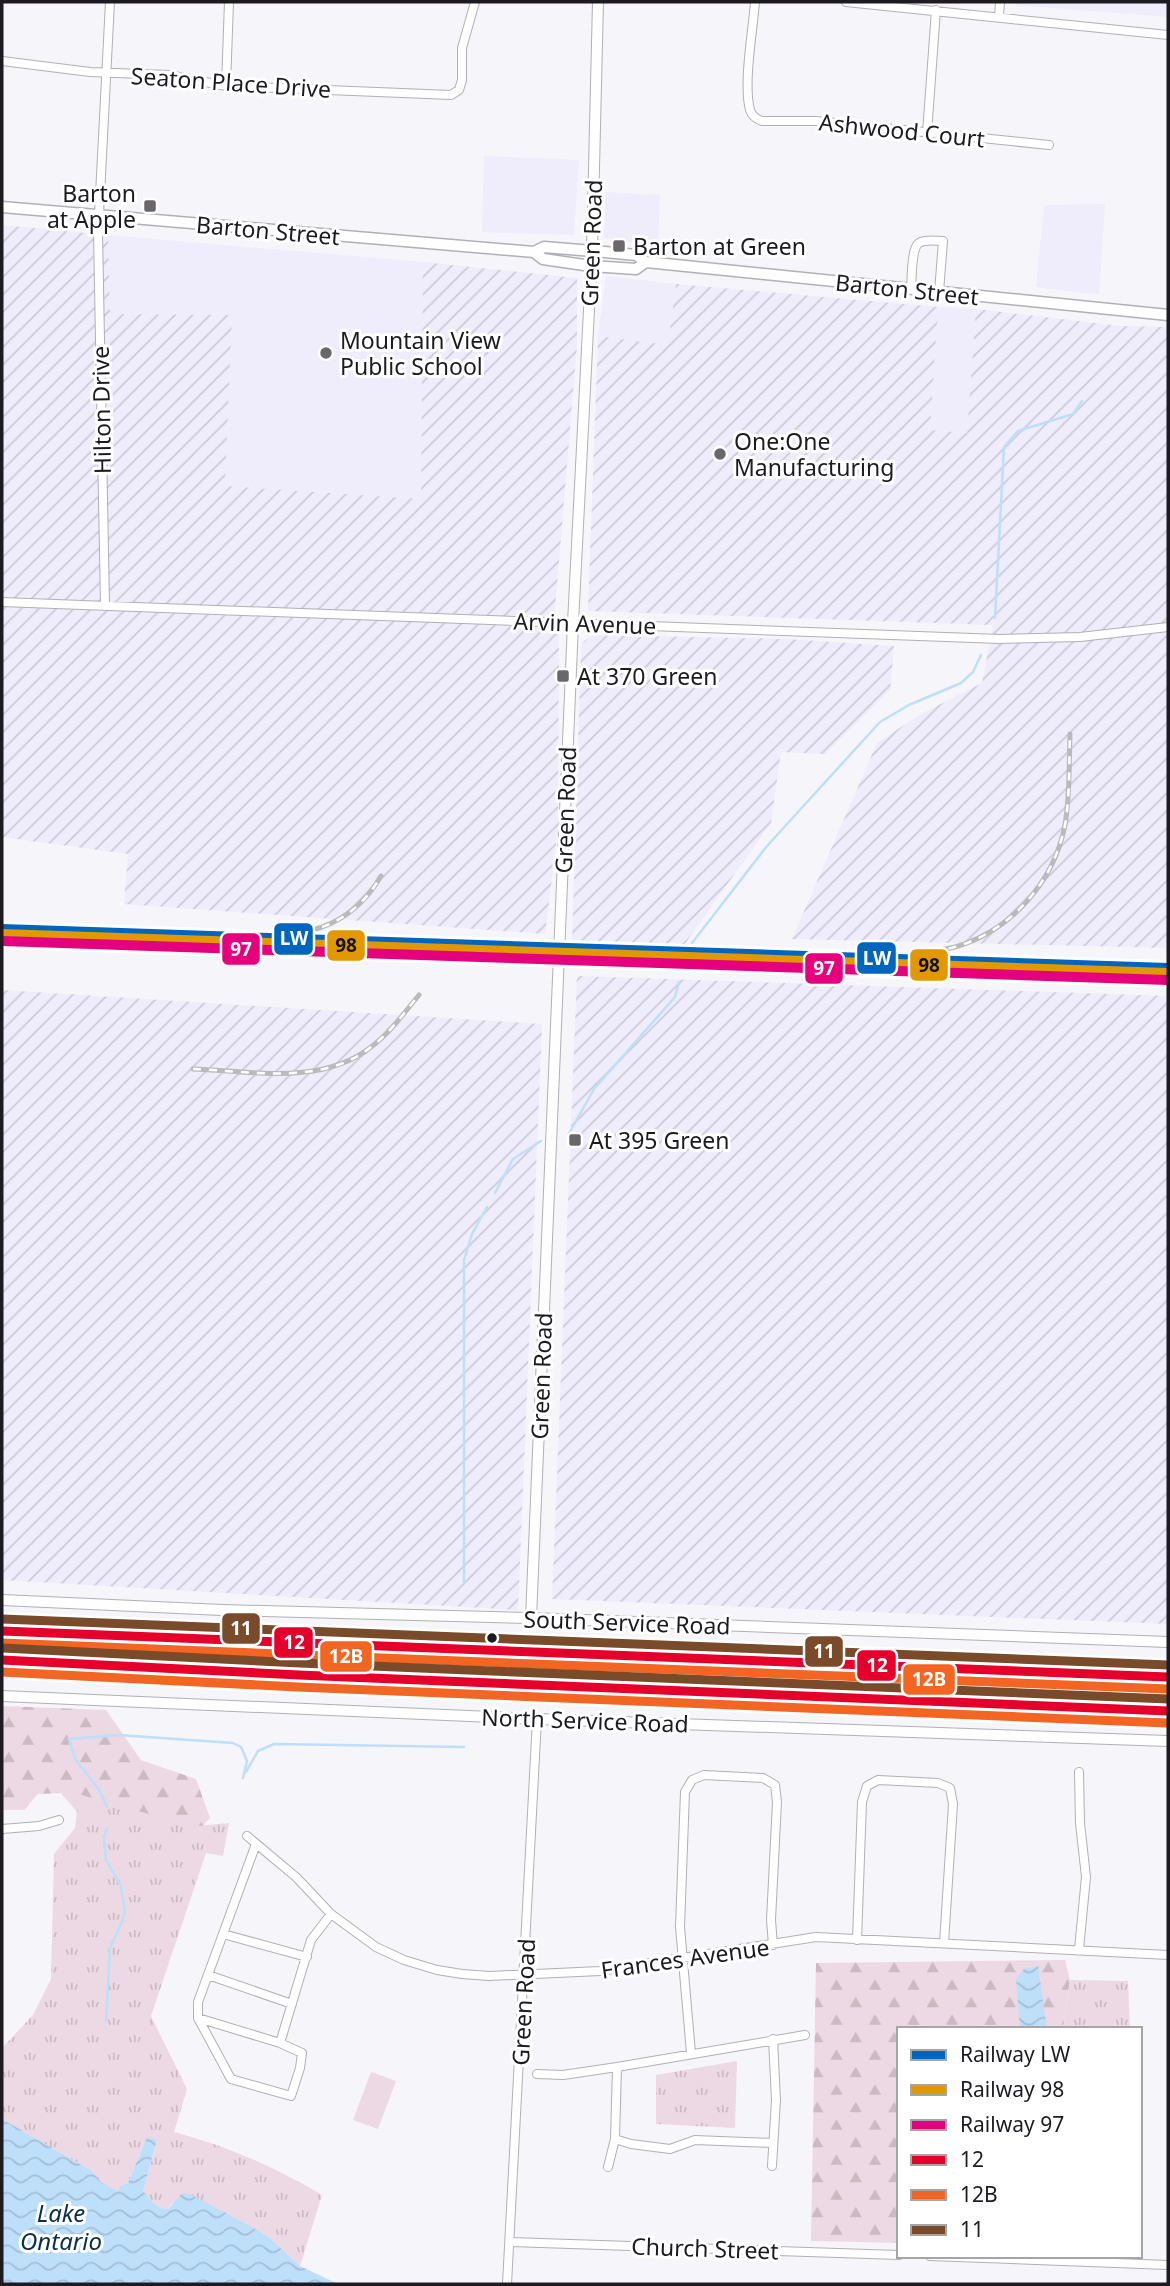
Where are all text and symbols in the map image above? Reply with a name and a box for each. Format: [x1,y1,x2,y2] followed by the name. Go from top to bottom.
[130,59,332,105] street label: Seaton Place Drive
[818,105,986,155] street label: Ashwood Court
[47,177,136,235] place label: Barton at Apple
[573,179,609,307] street label: Green Road
[142,198,158,214] marker: Barton at Apple
[195,208,341,252] street label: Barton Street
[633,230,806,262] place label: Barton at Green
[611,238,627,254] marker: Barton at Green
[834,266,980,312] street label: Barton Street
[340,324,501,382] place label: Mountain View Public School
[318,345,334,361] marker: Mountain View Public School
[84,346,118,474] street label: Hilton Drive
[734,425,894,483] place label: One:One Manufacturing
[712,446,728,462] marker: One:One Manufacturing
[513,605,657,641] street label: Arvin Avenue
[577,660,717,692] place label: At 370 Green
[555,668,571,684] marker: At 370 Green
[547,746,583,874] street label: Green Road
[273,922,314,956] line badge: LW
[280,925,309,951] text: LW
[326,929,366,962] line badge: 98
[221,932,261,966] line badge: 97
[335,932,357,958] text: 98
[230,936,252,962] text: 97
[856,941,897,975] line badge: LW
[863,945,892,971] text: LW
[909,948,949,982] line badge: 98
[804,952,844,985] line badge: 97
[918,952,940,978] text: 98
[813,955,835,981] text: 97
[589,1124,729,1156] place label: At 395 Green
[567,1132,583,1148] marker: At 395 Green
[523,1312,559,1440] street label: Green Road
[523,1602,731,1642] street label: South Service Road
[221,1612,261,1645] line badge: 11
[230,1615,252,1641] text: 11
[273,1626,314,1659] line badge: 12
[283,1629,305,1655] text: 12
[485,1631,499,1645] unlabelled marker
[804,1635,844,1668] line badge: 11
[813,1638,835,1664] text: 11
[319,1640,373,1673] line badge: 12B
[329,1643,363,1669] text: 12B
[856,1649,897,1682] line badge: 12
[866,1652,888,1678] text: 12
[902,1663,956,1696] line badge: 12B
[912,1666,946,1692] text: 12B
[481,1700,689,1740] street label: North Service Road
[599,1930,771,1986] street label: Frances Avenue
[504,1938,542,2066] street label: Green Road
[897,2027,1142,2258] legend
[960,2040,1071,2068] text: Railway LW
[960,2075,1064,2103] text: Railway 98
[960,2110,1064,2138] text: Railway 97
[960,2145,984,2173] text: 12
[960,2180,998,2208] text: 12B
[20,2196,102,2257] water label: Lake Ontario
[960,2215,984,2243] text: 11
[631,2229,779,2267] street label: Church Street

